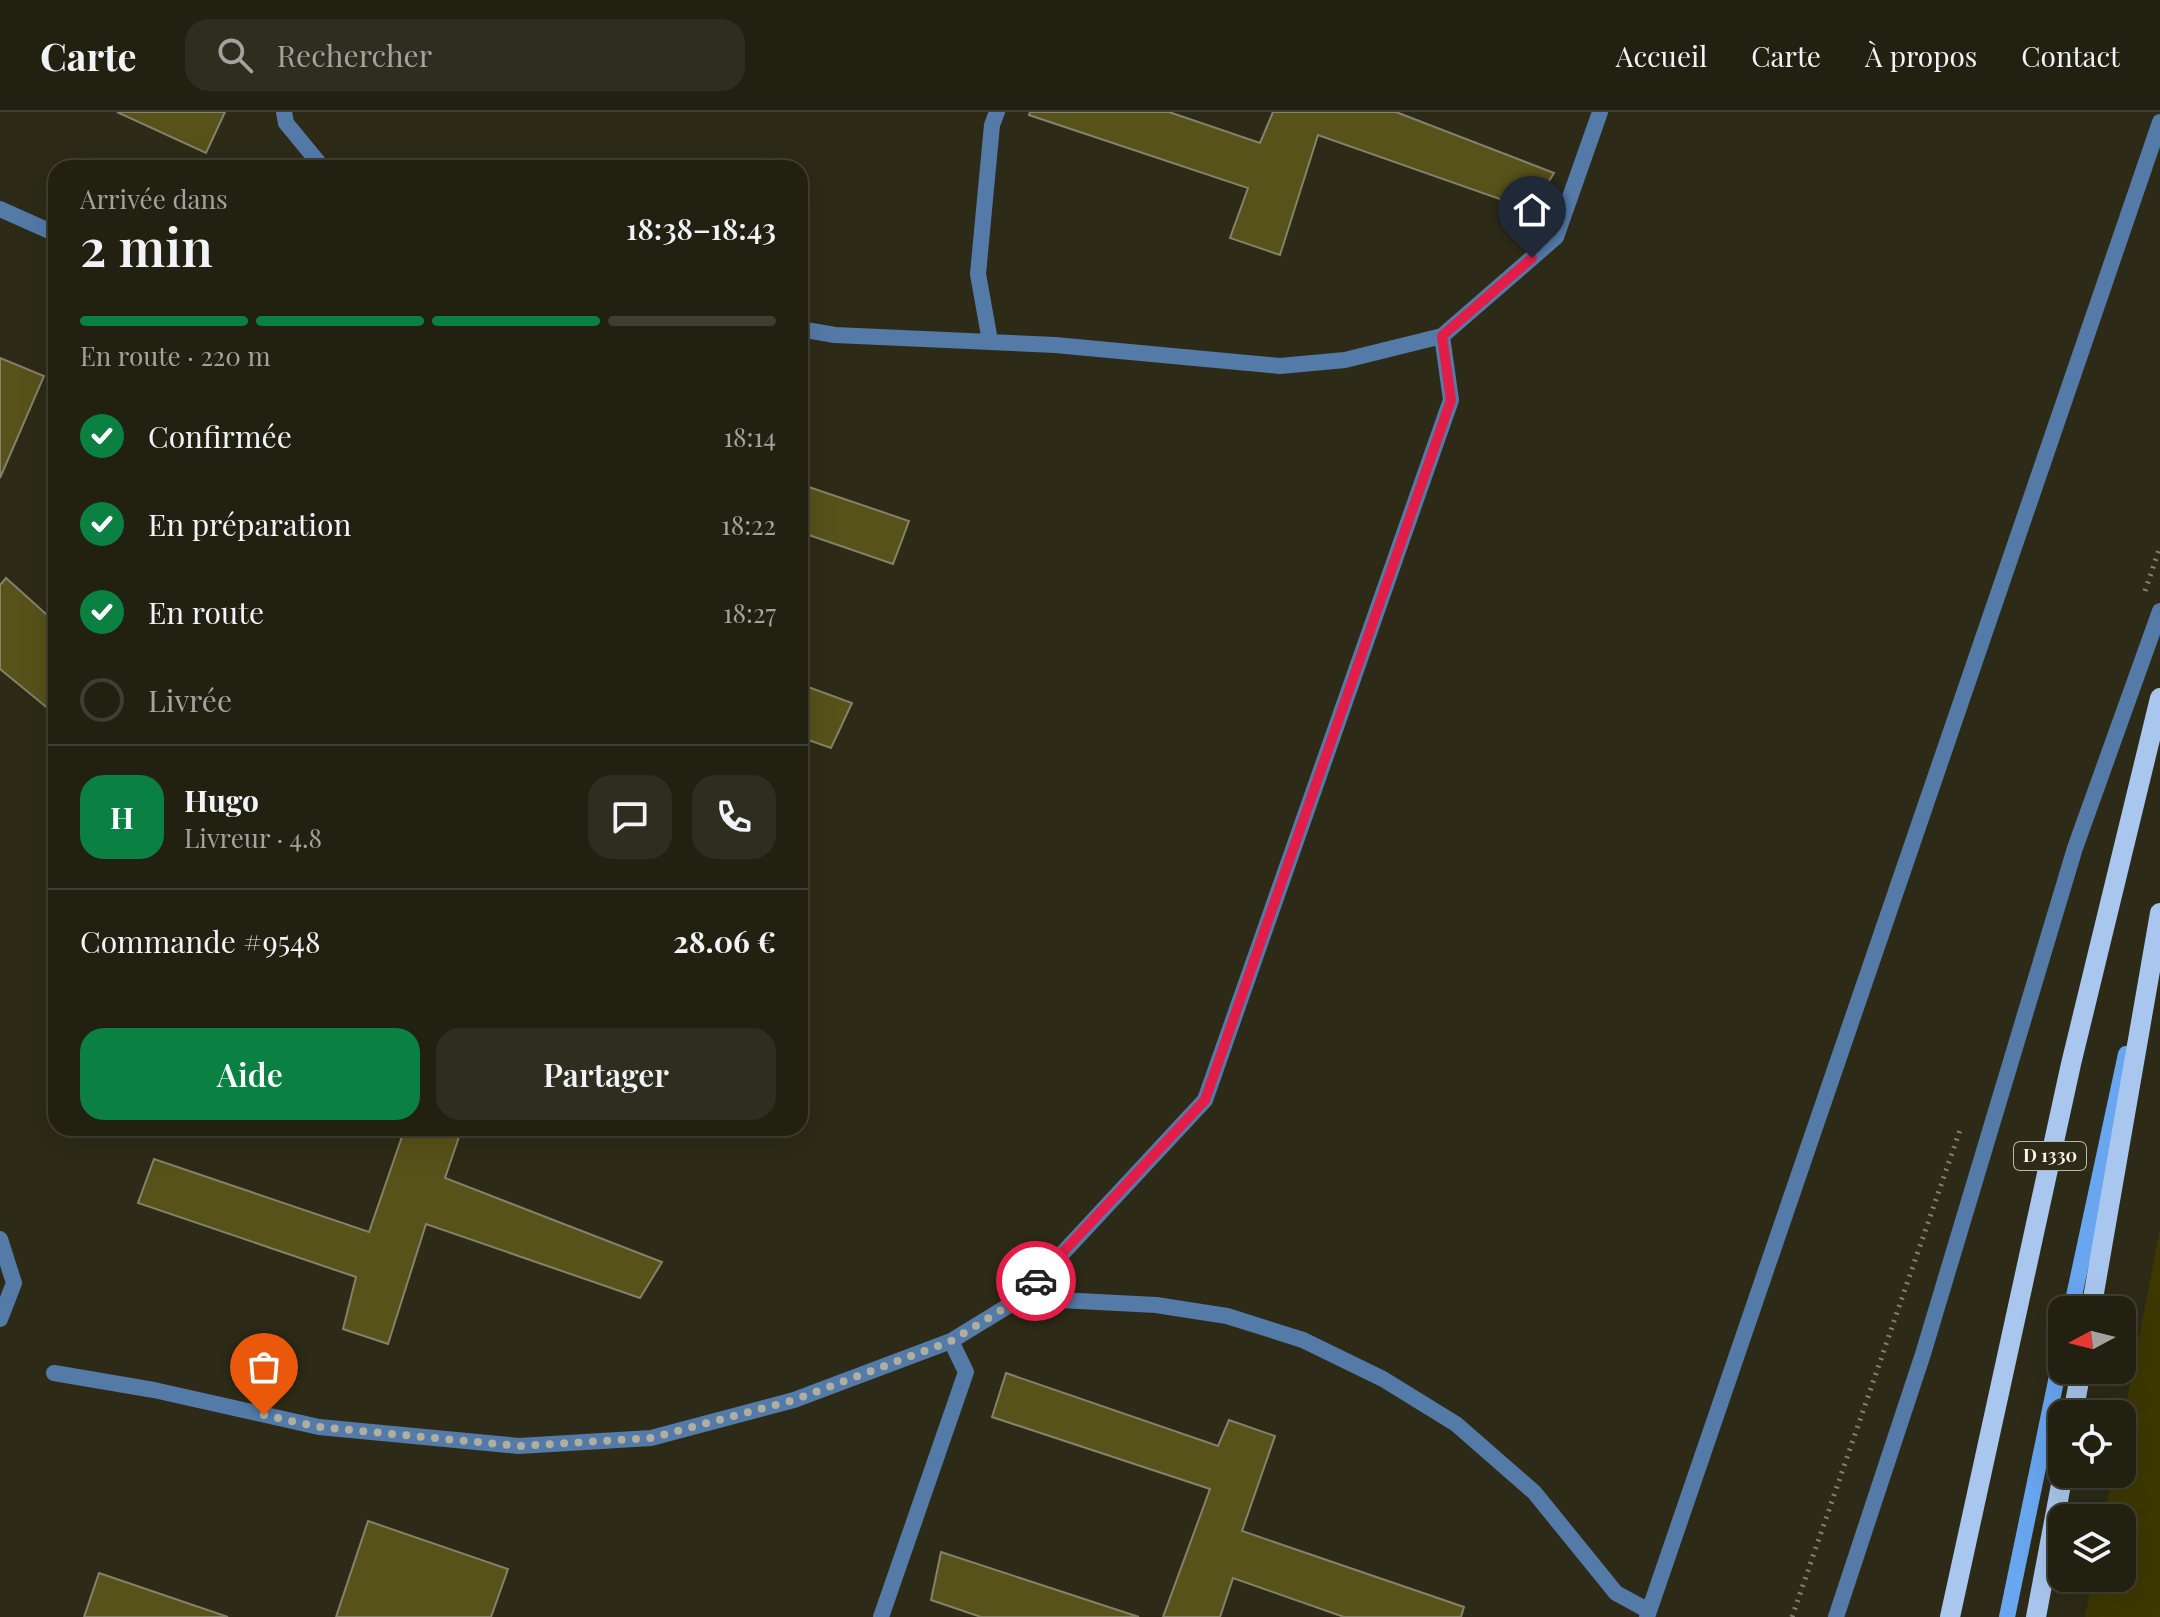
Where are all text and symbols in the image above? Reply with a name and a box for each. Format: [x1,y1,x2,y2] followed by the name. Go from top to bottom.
[185,19,745,91] search box
[40,30,137,81] text: Carte
[213,33,257,77] icon: search
[277,35,432,75] text: Rechercher
[1616,37,1707,74] text: Accueil
[1751,37,1821,74] text: Carte
[1865,37,1977,74] text: À propos
[2021,37,2120,74] text: Contact
[1498,176,1566,258] pin
[80,181,228,216] text: Arrivée dans
[1510,188,1554,232] icon: home
[626,208,776,248] text: 18:38–18:43
[80,211,213,280] text: 2 min
[80,338,270,373] text: En route · 220 m
[80,414,124,458] icon: check
[148,416,292,456] text: Confirmée
[723,419,776,454] text: 18:14
[80,502,124,546] icon: check
[148,504,351,544] text: En préparation
[721,507,776,542] text: 18:22
[80,590,124,634] icon: check
[148,592,264,632] text: En route
[723,595,776,630] text: 18:27
[148,680,232,720] text: Livrée
[588,775,672,859] button: chat
[692,775,776,859] button: phone
[184,780,259,820] text: Hugo
[110,797,134,837] text: H
[184,820,322,855] text: Livreur · 4.8
[80,921,321,961] text: Commande #9548
[673,921,776,961] text: 28.06 €
[80,1028,420,1120] button: Aide
[436,1028,776,1120] button: Partager
[2014,1142,2086,1170] road number: D 1330
[996,1241,1076,1321] courier
[1014,1259,1058,1303] icon: car
[2048,1296,2136,1384] north arrow
[2048,1296,2136,1592] map controls
[230,1333,298,1415] pin
[242,1345,286,1389] icon: bag
[2048,1400,2136,1488] button: locate
[2048,1504,2136,1592] button: layers

